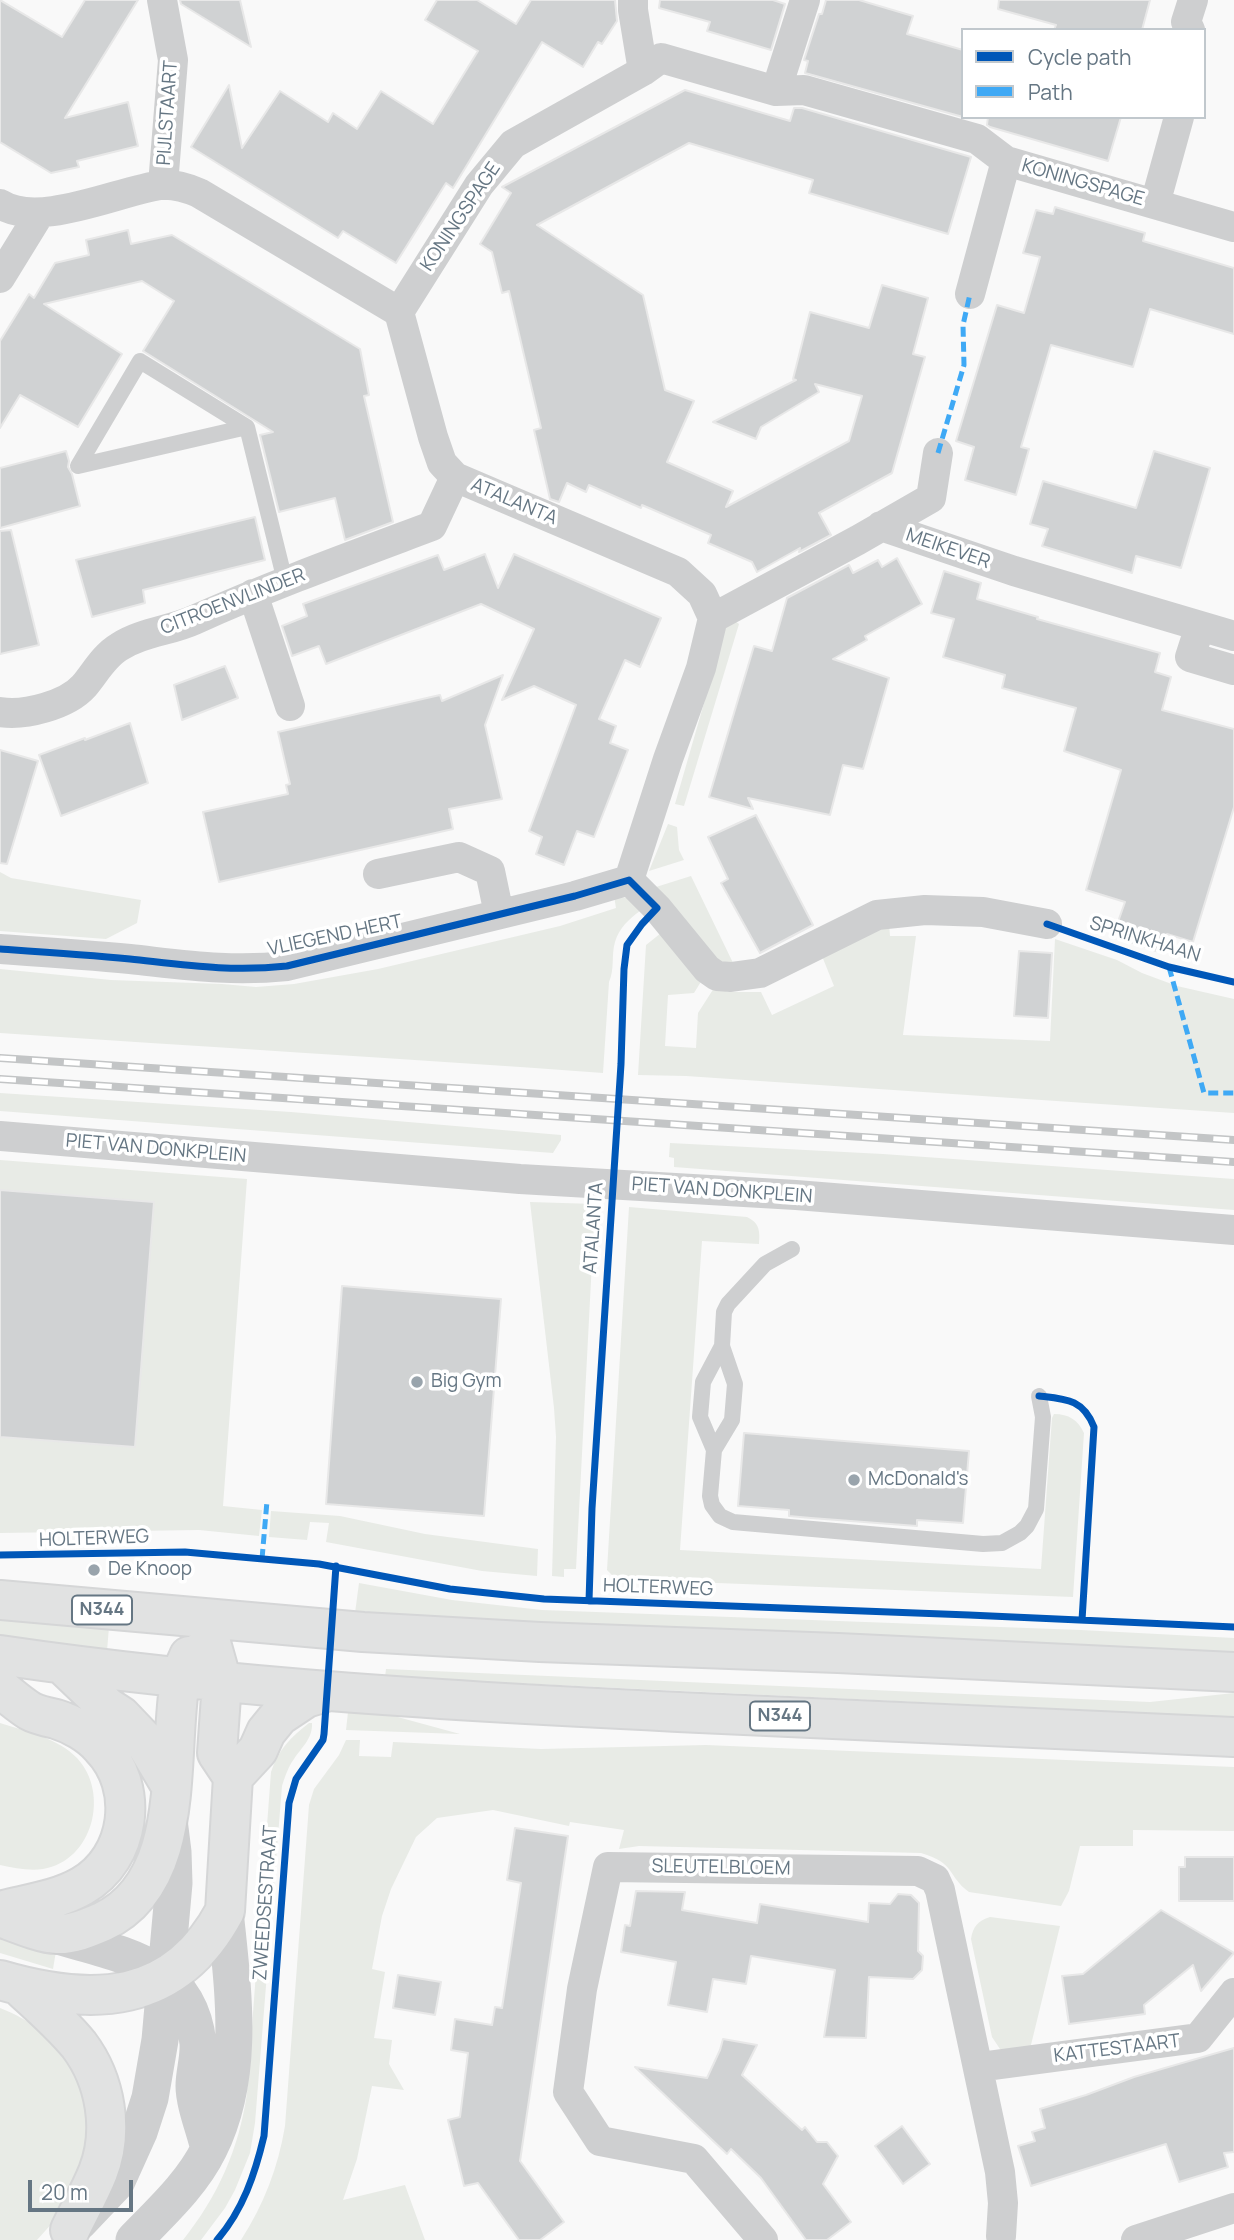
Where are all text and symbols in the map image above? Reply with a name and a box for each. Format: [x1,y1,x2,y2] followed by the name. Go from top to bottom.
[961,28,1206,119] legend
[1028,43,1131,71] text: Cycle path
[153,60,183,166] street label: PIJLSTAART
[1028,78,1073,106] text: Path
[1019,155,1147,211] street label: KONINGSPAGE
[416,158,506,276] street label: KONINGSPAGE
[467,474,561,530] street label: ATALANTA
[903,524,993,574] street label: MEIKEVER
[157,564,309,640] street label: CITROENVLINDER
[266,911,404,961] street label: VLIEGEND HERT
[1087,912,1203,968] street label: SPRINKHAAN
[65,1130,247,1168] street label: PIET VAN DONKPLEIN
[631,1173,813,1209] street label: PIET VAN DONKPLEIN
[579,1182,609,1274] street label: ATALANTA
[431,1371,502,1393] place label: Big Gym
[409,1374,425,1390] marker: Big Gym
[868,1469,969,1491] place label: McDonald's
[846,1472,862,1488] marker: McDonald's
[39,1526,149,1552] street label: HOLTERWEG
[108,1559,192,1581] place label: De Knoop
[86,1562,102,1578] marker: De Knoop
[603,1575,713,1601] street label: HOLTERWEG
[72,1596,132,1624] road number: N344
[750,1702,810,1730] road number: N344
[249,1824,283,1982] street label: ZWEEDSESTRAAT
[651,1855,791,1881] street label: SLEUTELBLOEM
[1053,2030,1181,2068] street label: KATTESTAART
[32,2166,136,2210] scale bar
[41,2178,88,2206] text: 20 m

